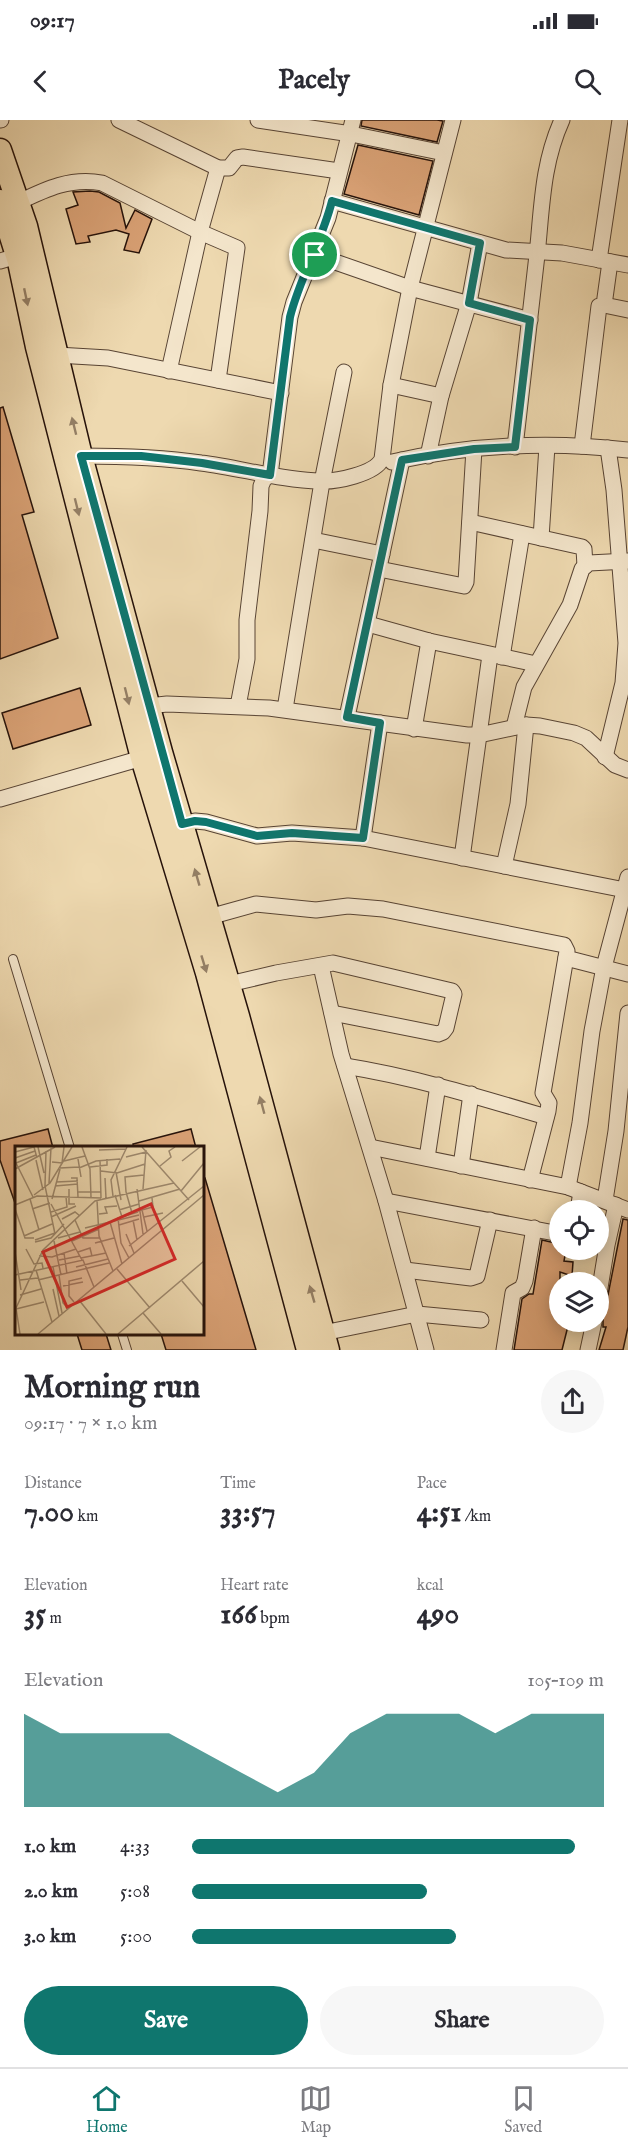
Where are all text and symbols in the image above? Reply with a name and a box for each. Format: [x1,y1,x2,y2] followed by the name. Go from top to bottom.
[30,7,75,35] text: 09:17
[278,64,350,98] text: Pacely
[24,65,57,98] icon: back
[571,65,604,98] icon: search
[289,229,340,280] pin
[298,238,331,271] icon: arrive
[22,288,31,307] one-way arrow
[69,417,79,435] one-way arrow
[73,498,83,516] one-way arrow
[122,687,132,705] one-way arrow
[192,868,201,886] one-way arrow
[200,955,209,973] one-way arrow
[256,1096,266,1114] one-way arrow
[15,1146,204,1335] inset map
[549,1200,609,1332] map controls
[549,1200,609,1260] button: locate
[549,1272,609,1332] button: layers
[307,1285,316,1303] one-way arrow
[24,1367,200,1409] text: Morning run
[541,1370,604,1433] button: share
[24,1411,157,1436] text: 09:17 · 7 × 1.0 km
[24,1474,82,1494] text: Distance
[220,1474,256,1494] text: Time
[417,1474,447,1494] text: Pace
[24,1494,74,1532] text: 7.00
[220,1494,276,1532] text: 33:57
[417,1494,461,1532] text: 4:51
[74,1507,98,1527] text: km
[461,1507,491,1527] text: /km
[24,1576,87,1596] text: Elevation
[220,1576,289,1596] text: Heart rate
[417,1576,443,1596] text: kcal
[24,1596,46,1634] text: 35
[220,1596,257,1634] text: 166
[417,1596,459,1634] text: 490
[46,1609,62,1629] text: m
[257,1609,290,1629] text: bpm
[24,1668,103,1693] text: Elevation
[527,1668,604,1693] text: 105–109 m
[24,1834,76,1859] text: 1.0 km
[120,1834,150,1859] text: 4:33
[24,1879,78,1904] text: 2.0 km
[120,1879,150,1904] text: 5:08
[24,1924,76,1949] text: 3.0 km
[120,1924,152,1949] text: 5:00
[24,1986,308,2055] button: Save
[320,1986,604,2055] button: Share
[86,2082,128,2138] tab: Home
[299,2082,332,2138] tab: Map
[504,2082,542,2138] tab: Saved

